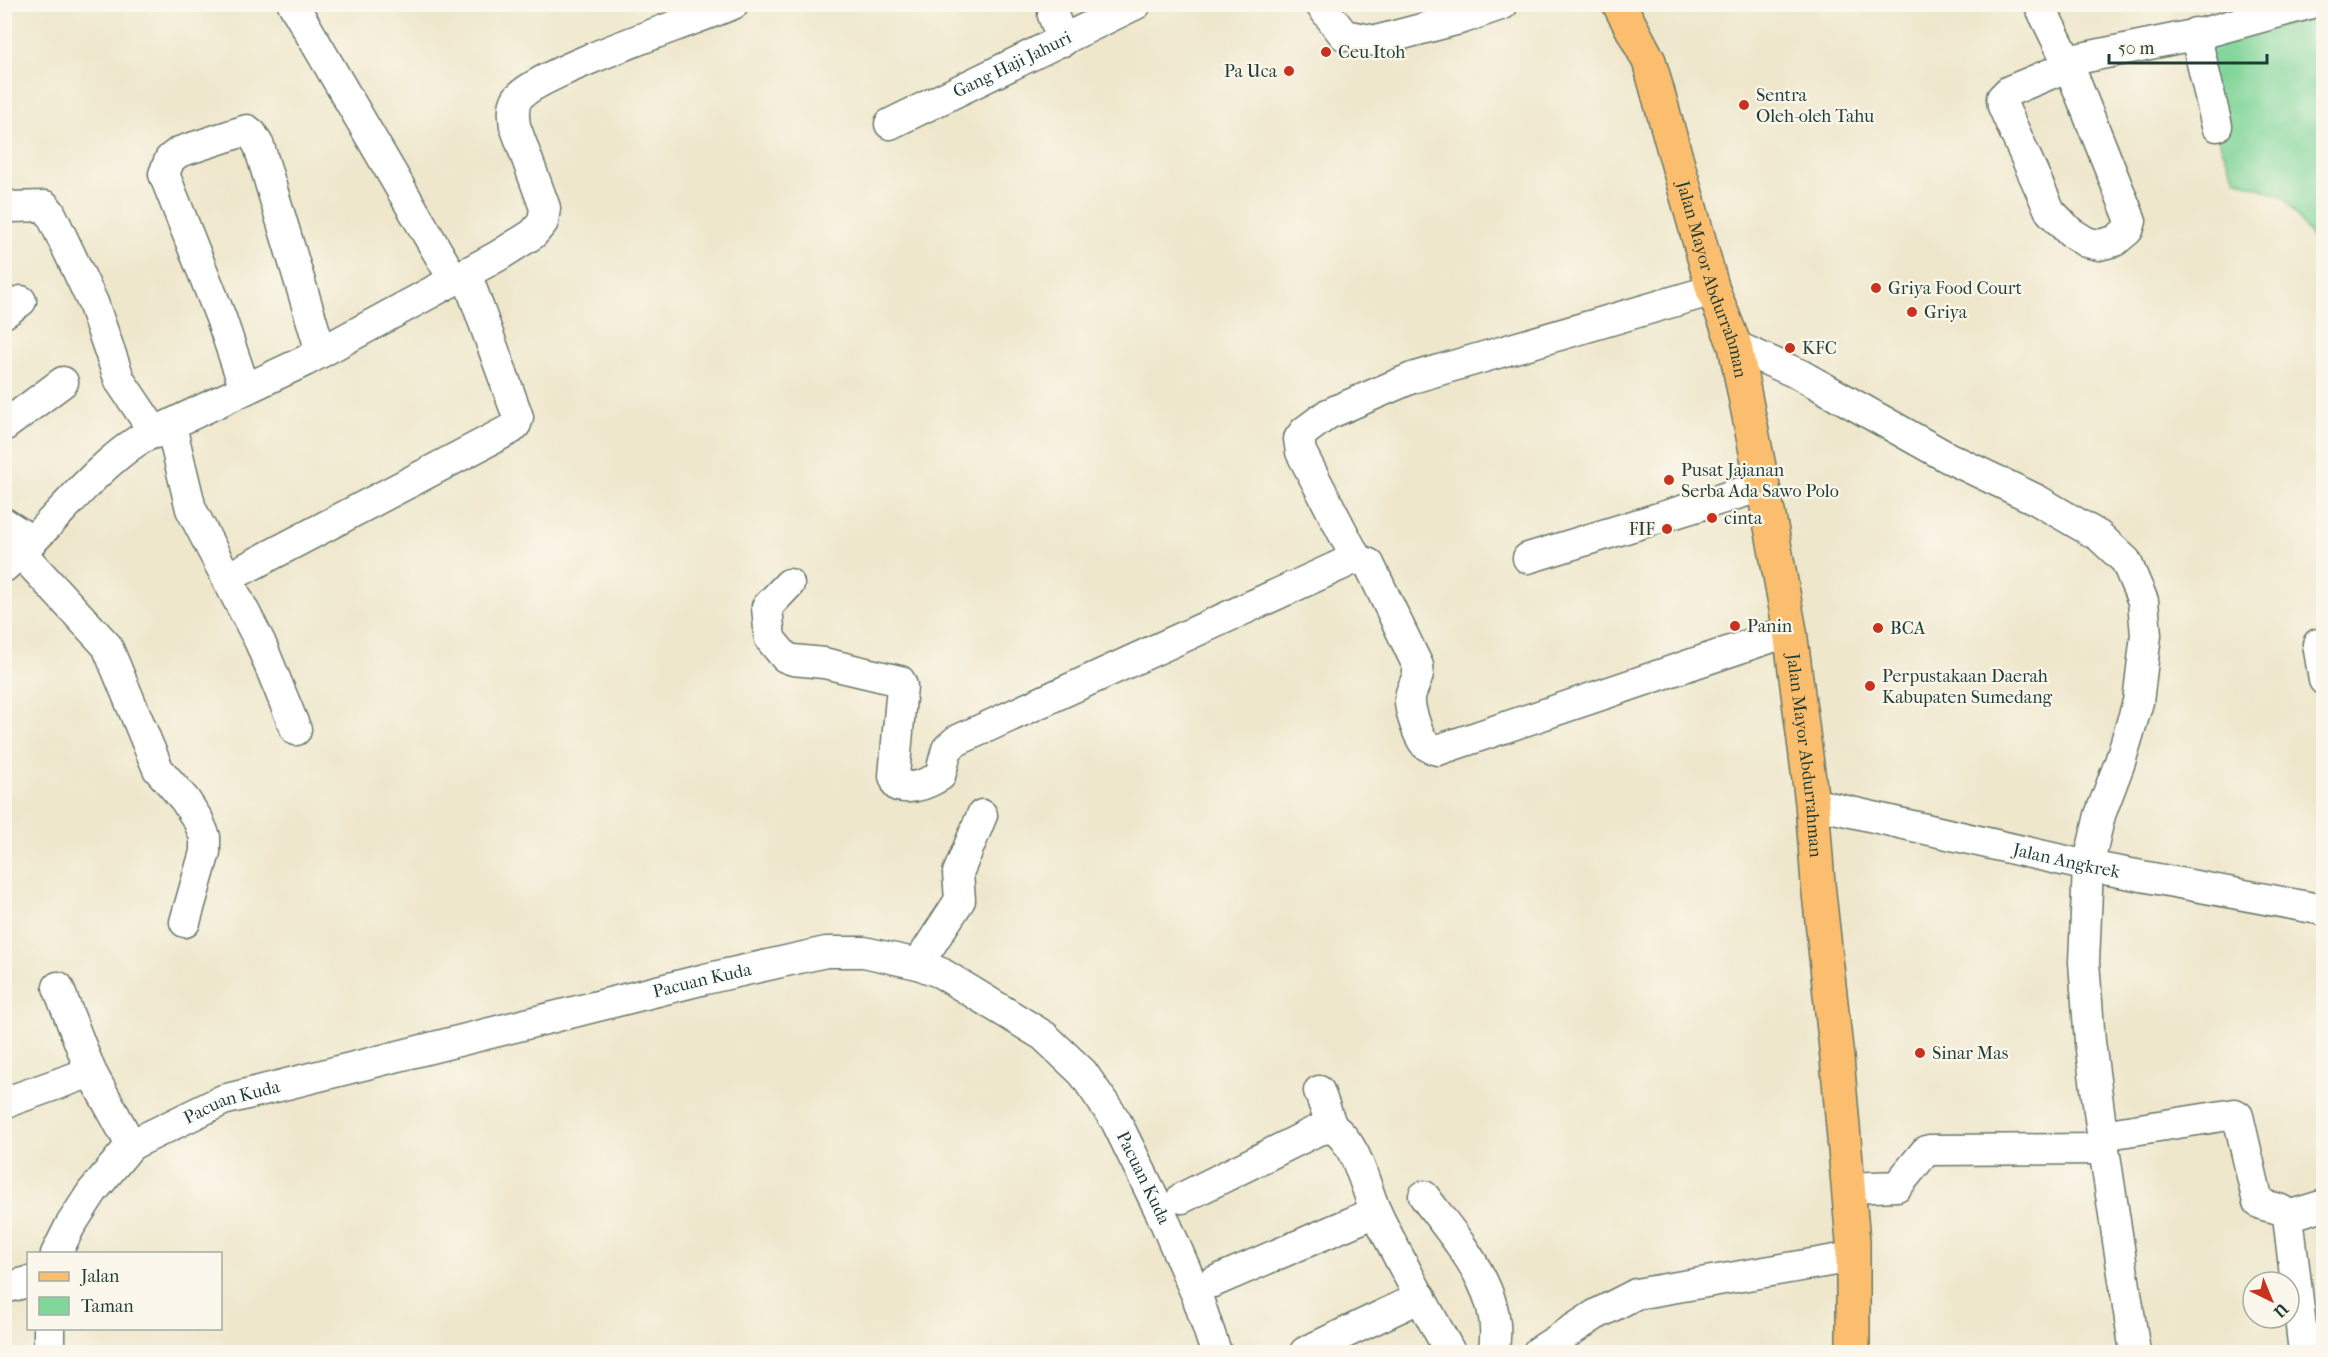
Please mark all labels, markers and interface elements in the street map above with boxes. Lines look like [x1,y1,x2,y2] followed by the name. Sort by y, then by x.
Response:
[950,27,1076,103] street label: Gang Haji Jahuri
[2109,27,2266,65] scale bar
[2118,38,2155,59] text: 50 m
[1338,42,1405,63] place label: Ceu Itoh
[1319,45,1333,59] marker: Ceu Itoh
[1224,61,1278,82] place label: Pa Uca
[1282,64,1296,78] marker: Pa Uca
[1756,85,1874,127] place label: Sentra Oleh-oleh Tahu
[1737,98,1751,112] marker: Sentra Oleh-oleh Tahu
[1672,177,1751,380] street label: Jalan Mayor Abdurrahman
[1888,278,2023,299] place label: Griya Food Court
[1869,281,1883,295] marker: Griya Food Court
[1924,302,1968,323] place label: Griya
[1905,305,1919,319] marker: Griya
[1802,338,1837,359] place label: KFC
[1783,341,1797,355] marker: KFC
[1681,460,1839,502] place label: Pusat Jajanan Serba Ada Sawo Polo
[1662,473,1676,487] marker: Pusat Jajanan Serba Ada Sawo Polo
[1724,508,1763,529] place label: cinta
[1705,511,1719,525] marker: cinta
[1629,519,1655,540] place label: FIF
[1660,522,1674,536] marker: FIF
[1747,616,1793,637] place label: Panin
[1890,618,1926,639] place label: BCA
[1728,619,1742,633] marker: Panin
[1871,621,1885,635] marker: BCA
[1782,650,1826,859] street label: Jalan Mayor Abdurrahman
[1882,666,2053,708] place label: Perpustakaan Daerah Kabupaten Sumedang
[1863,679,1877,693] marker: Perpustakaan Daerah Kabupaten Sumedang
[2009,839,2122,883] street label: Jalan Angkrek
[651,959,754,1003] street label: Pacuan Kuda
[1932,1043,2009,1064] place label: Sinar Mas
[1913,1046,1927,1060] marker: Sinar Mas
[180,1076,283,1129] street label: Pacuan Kuda
[1112,1128,1175,1228] street label: Pacuan Kuda
[27,1252,222,1330] legend
[79,1266,120,1287] text: Jalan
[2241,1270,2301,1330] north arrow
[81,1296,134,1317] text: Taman
[2269,1299,2293,1322] text: U

